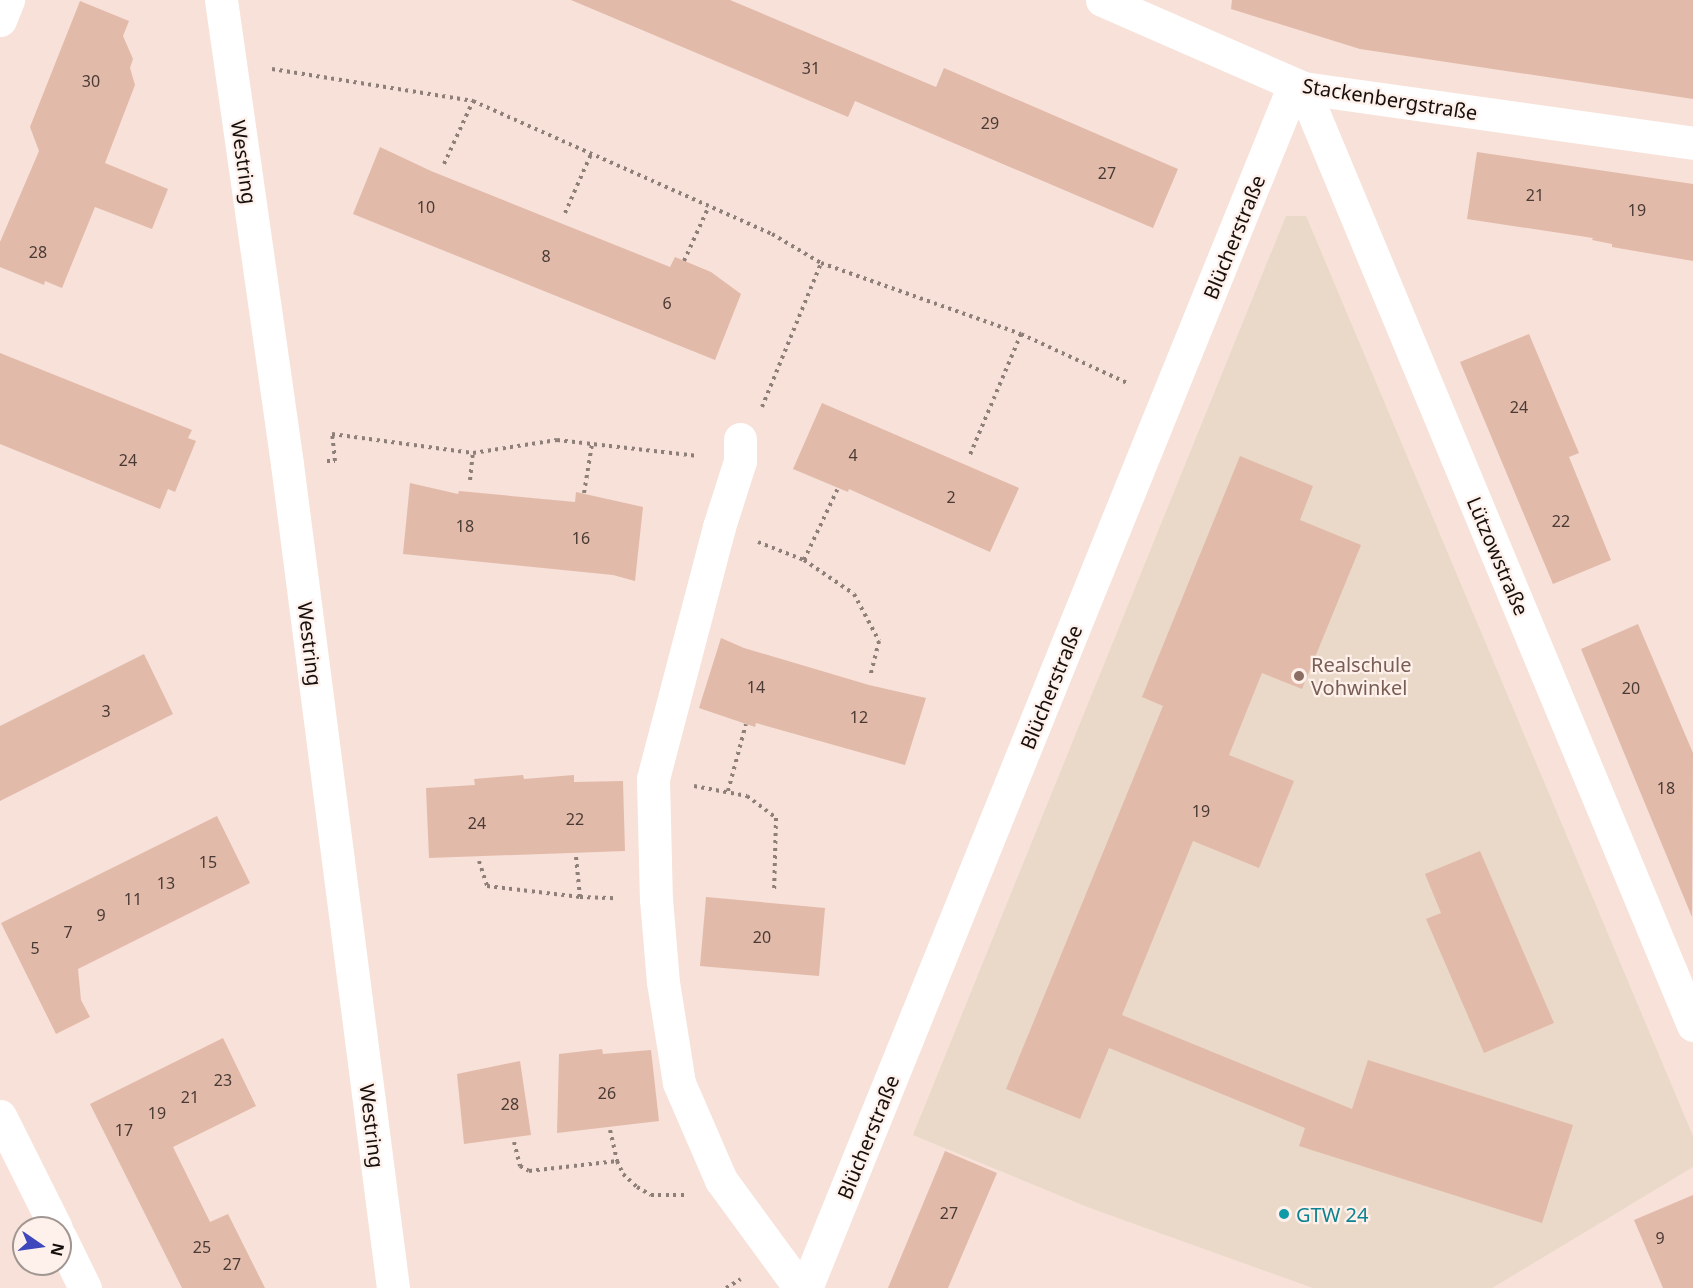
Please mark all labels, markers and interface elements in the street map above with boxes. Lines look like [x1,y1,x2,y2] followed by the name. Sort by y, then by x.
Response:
[802,58,820,78] house number: 31
[82,71,100,91] house number: 30
[1301,73,1479,125] street label: Stackenbergstraße
[981,113,999,133] house number: 29
[226,119,262,205] street label: Westring
[1098,163,1116,183] house number: 27
[1198,171,1270,303] street label: Blücherstraße
[1526,185,1544,205] house number: 21
[417,197,435,217] house number: 10
[1628,200,1646,220] house number: 19
[29,242,47,262] house number: 28
[541,246,551,266] house number: 8
[662,293,672,313] house number: 6
[1510,397,1528,417] house number: 24
[848,445,858,465] house number: 4
[119,450,137,470] house number: 24
[946,487,956,507] house number: 2
[1462,493,1534,619] street label: Lützowstraße
[1552,511,1570,531] house number: 22
[456,516,474,536] house number: 18
[572,528,590,548] house number: 16
[293,601,327,687] street label: Westring
[1015,621,1087,753] street label: Blücherstraße
[1311,652,1411,699] place label: Realschule Vohwinkel
[1292,669,1306,683] marker: Realschule Vohwinkel
[747,677,765,697] house number: 14
[1622,678,1640,698] house number: 20
[101,701,111,721] house number: 3
[850,707,868,727] house number: 12
[1657,778,1675,798] house number: 18
[1192,801,1210,821] house number: 19
[566,809,584,829] house number: 22
[468,813,486,833] house number: 24
[199,852,217,872] house number: 15
[157,873,175,893] house number: 13
[124,889,142,909] house number: 11
[96,905,106,925] house number: 9
[63,922,73,942] house number: 7
[753,927,771,947] house number: 20
[30,938,40,958] house number: 5
[214,1070,232,1090] house number: 23
[832,1071,904,1203] street label: Blücherstraße
[355,1083,389,1169] street label: Westring
[598,1083,616,1103] house number: 26
[181,1087,199,1107] house number: 21
[501,1094,519,1114] house number: 28
[148,1103,166,1123] house number: 19
[115,1120,133,1140] house number: 17
[1296,1202,1368,1226] place label: GTW 24
[940,1203,958,1223] house number: 27
[1277,1207,1291,1221] marker: GTW 24
[12,1216,72,1276] north arrow
[1655,1228,1665,1248] house number: 9
[193,1237,211,1257] house number: 25
[45,1241,70,1258] text: N
[223,1254,241,1274] house number: 27

